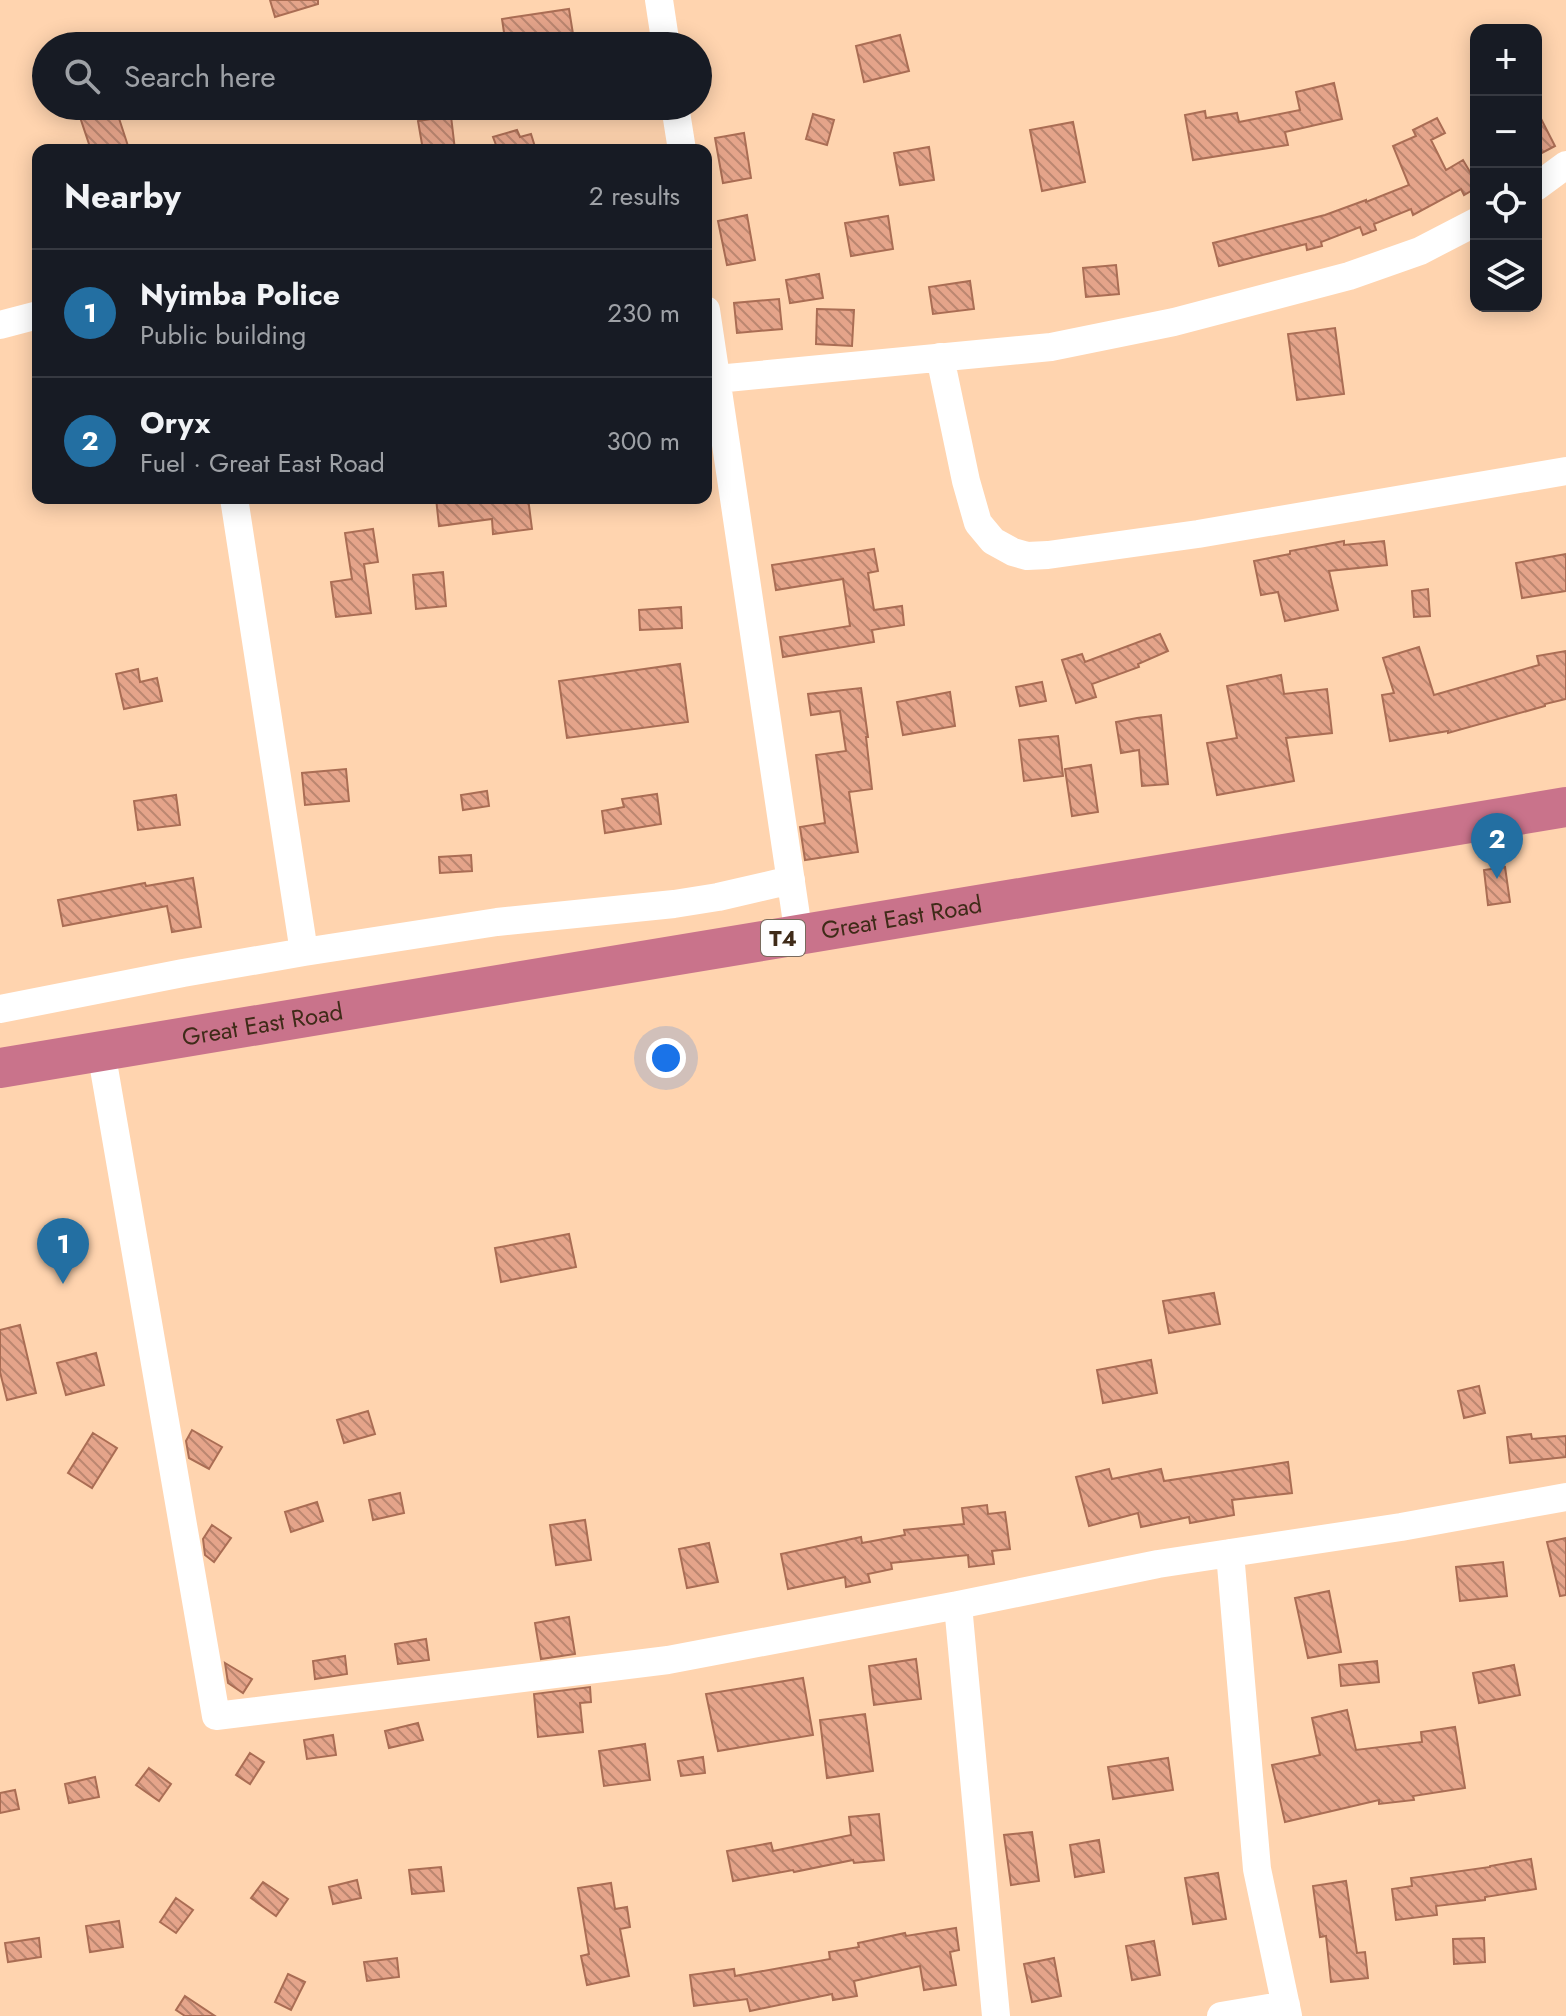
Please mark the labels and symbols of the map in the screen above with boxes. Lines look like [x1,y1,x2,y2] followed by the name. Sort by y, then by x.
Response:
[1471,813,1523,879] pin: 2
[818,886,985,948] street label: Great East Road
[761,920,805,956] road number: T4
[179,993,345,1055] street label: Great East Road
[646,1038,686,1078] your location
[37,1218,89,1284] pin: 1

